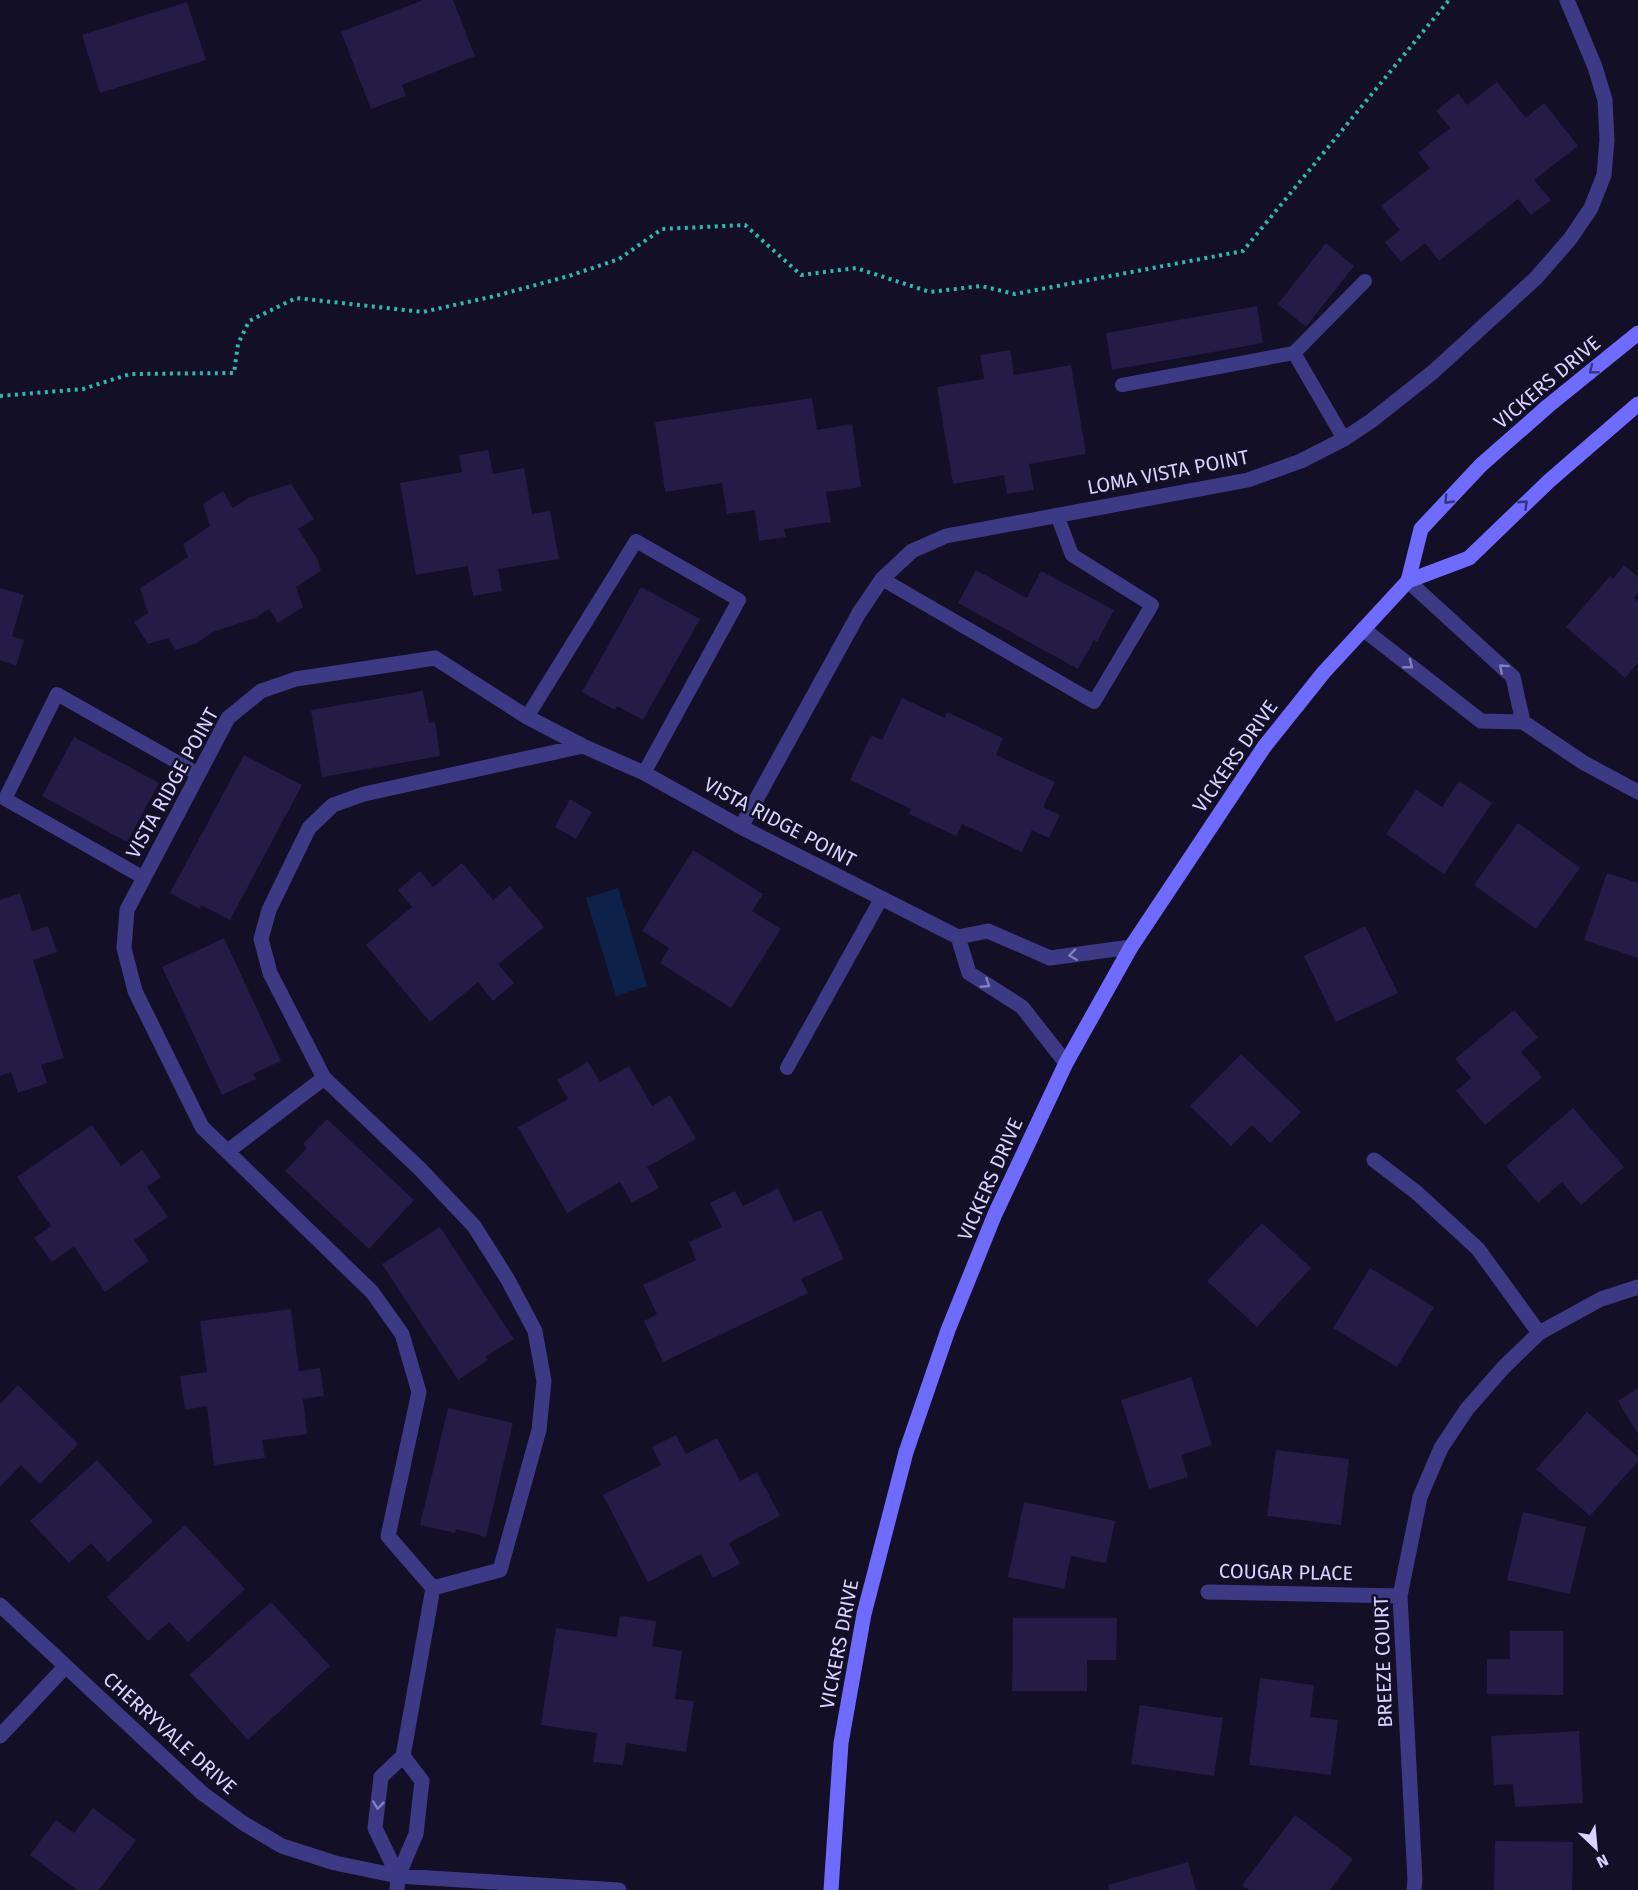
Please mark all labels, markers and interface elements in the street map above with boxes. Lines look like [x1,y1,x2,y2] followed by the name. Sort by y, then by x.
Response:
[1489,331,1605,433] street label: VICKERS DRIVE
[1588,363,1599,374] one-way arrow
[1085,444,1251,499] street label: LOMA VISTA POINT
[1444,494,1455,504] one-way arrow
[1517,501,1528,512] one-way arrow
[1403,658,1414,669] one-way arrow
[1500,664,1510,675] one-way arrow
[1187,695,1283,817] street label: VICKERS DRIVE
[121,703,224,862] street label: VISTA RIDGE POINT
[700,772,861,872] street label: VISTA RIDGE POINT
[1068,949,1077,961] one-way arrow
[980,977,991,988] one-way arrow
[952,1114,1028,1244] street label: VICKERS DRIVE
[1219,1559,1353,1585] street label: COUGAR PLACE
[815,1577,863,1711] street label: VICKERS DRIVE
[1369,1595,1397,1728] street label: BREEZE COURT
[98,1667,242,1799] street label: CHERRYVALE DRIVE
[372,1800,385,1810] one-way arrow
[1566,1818,1626,1878] north arrow
[1593,1850,1611,1872] text: N

